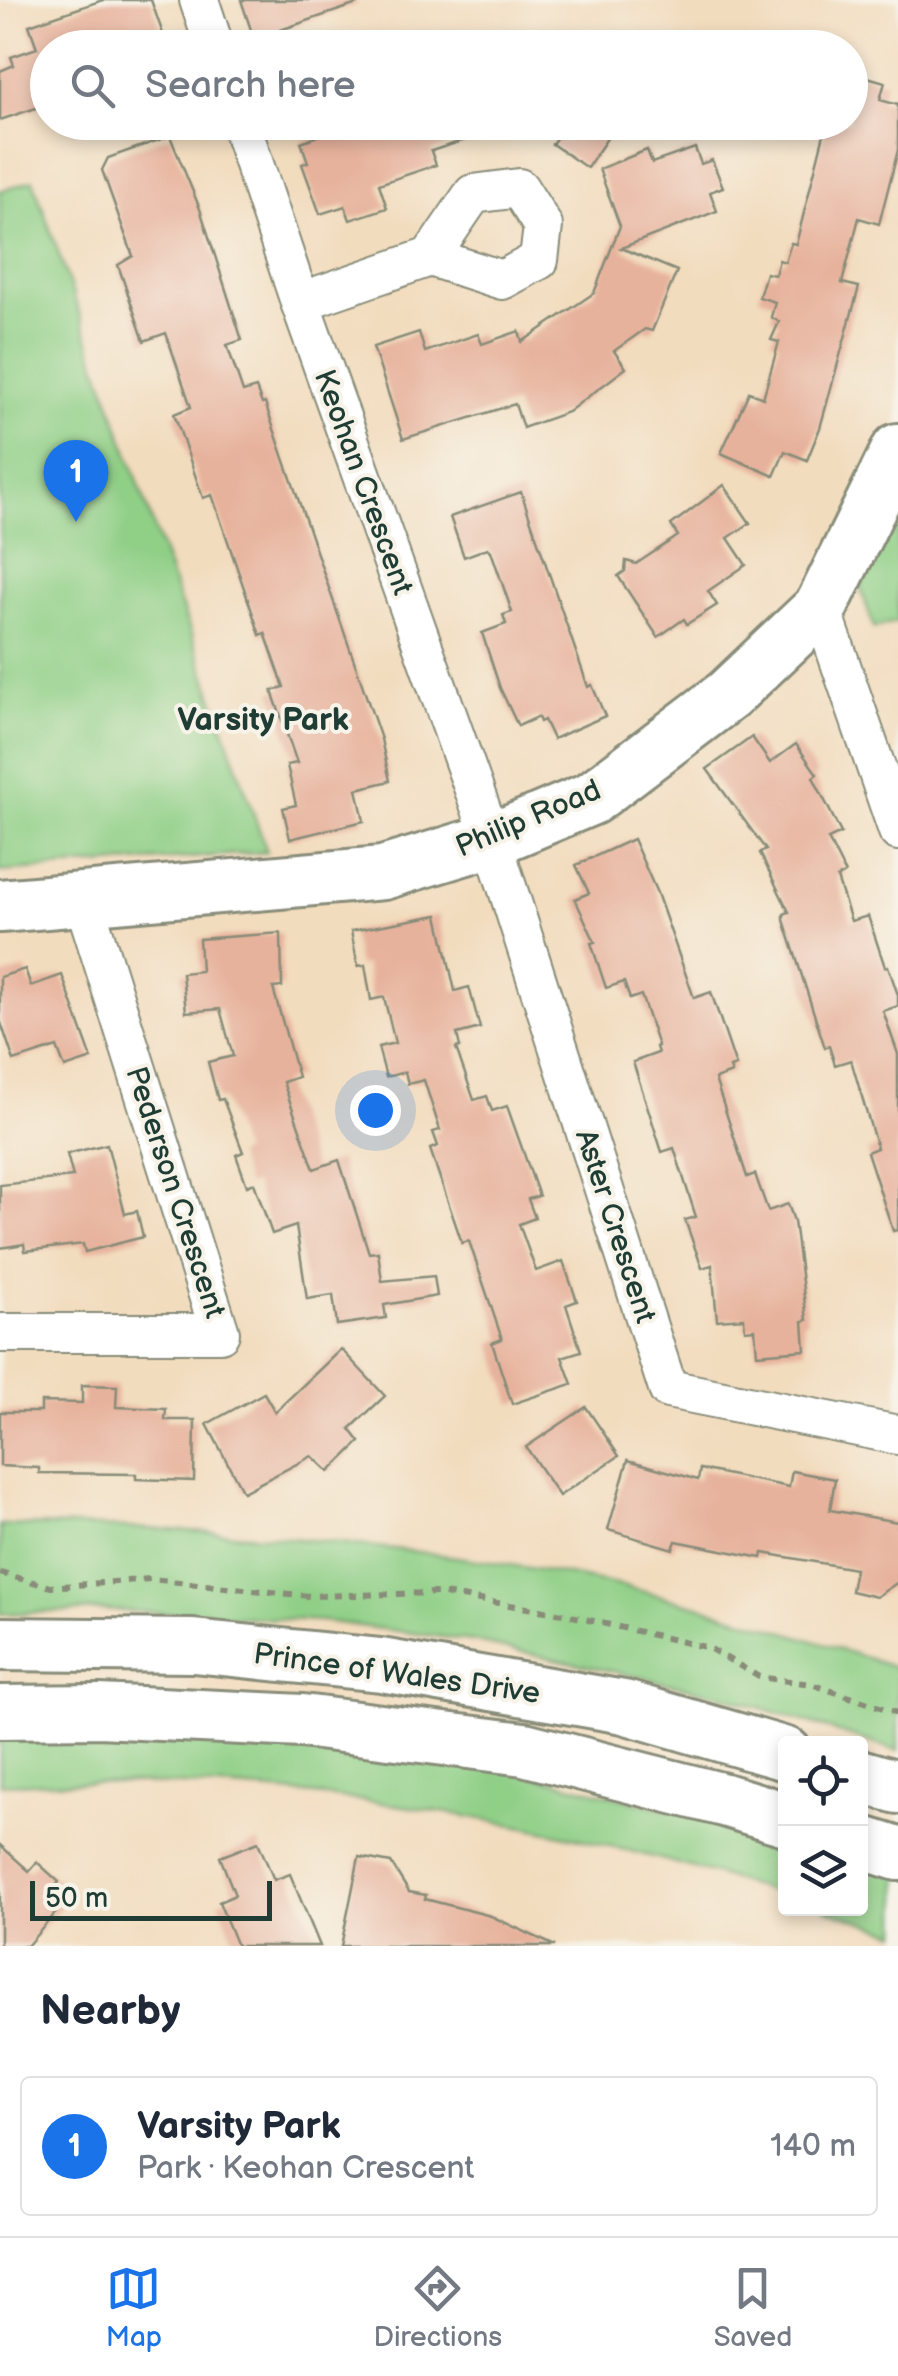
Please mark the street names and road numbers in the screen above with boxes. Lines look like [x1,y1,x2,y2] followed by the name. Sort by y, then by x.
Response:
[306,365,420,600] street label: Keohan Crescent
[450,772,606,866] street label: Philip Road
[117,1062,233,1323] street label: Pederson Crescent
[567,1125,663,1328] street label: Aster Crescent
[251,1636,542,1712] street label: Prince of Wales Drive

